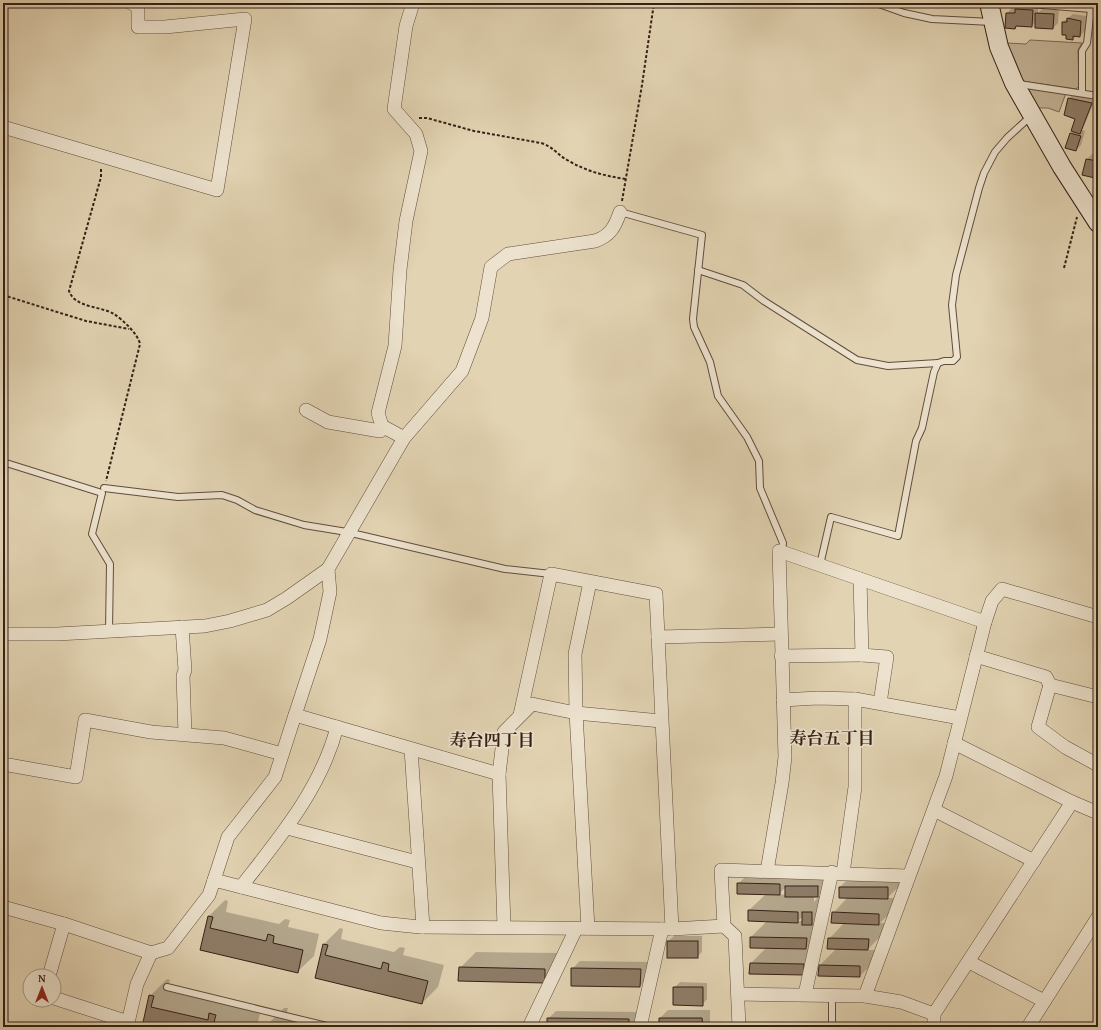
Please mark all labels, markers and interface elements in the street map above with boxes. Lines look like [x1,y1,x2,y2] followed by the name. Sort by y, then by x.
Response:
[790,725,875,750] district label: 寿台五丁目
[450,727,535,752] district label: 寿台四丁目
[22,968,62,1008] north arrow
[38,970,46,986] text: N

